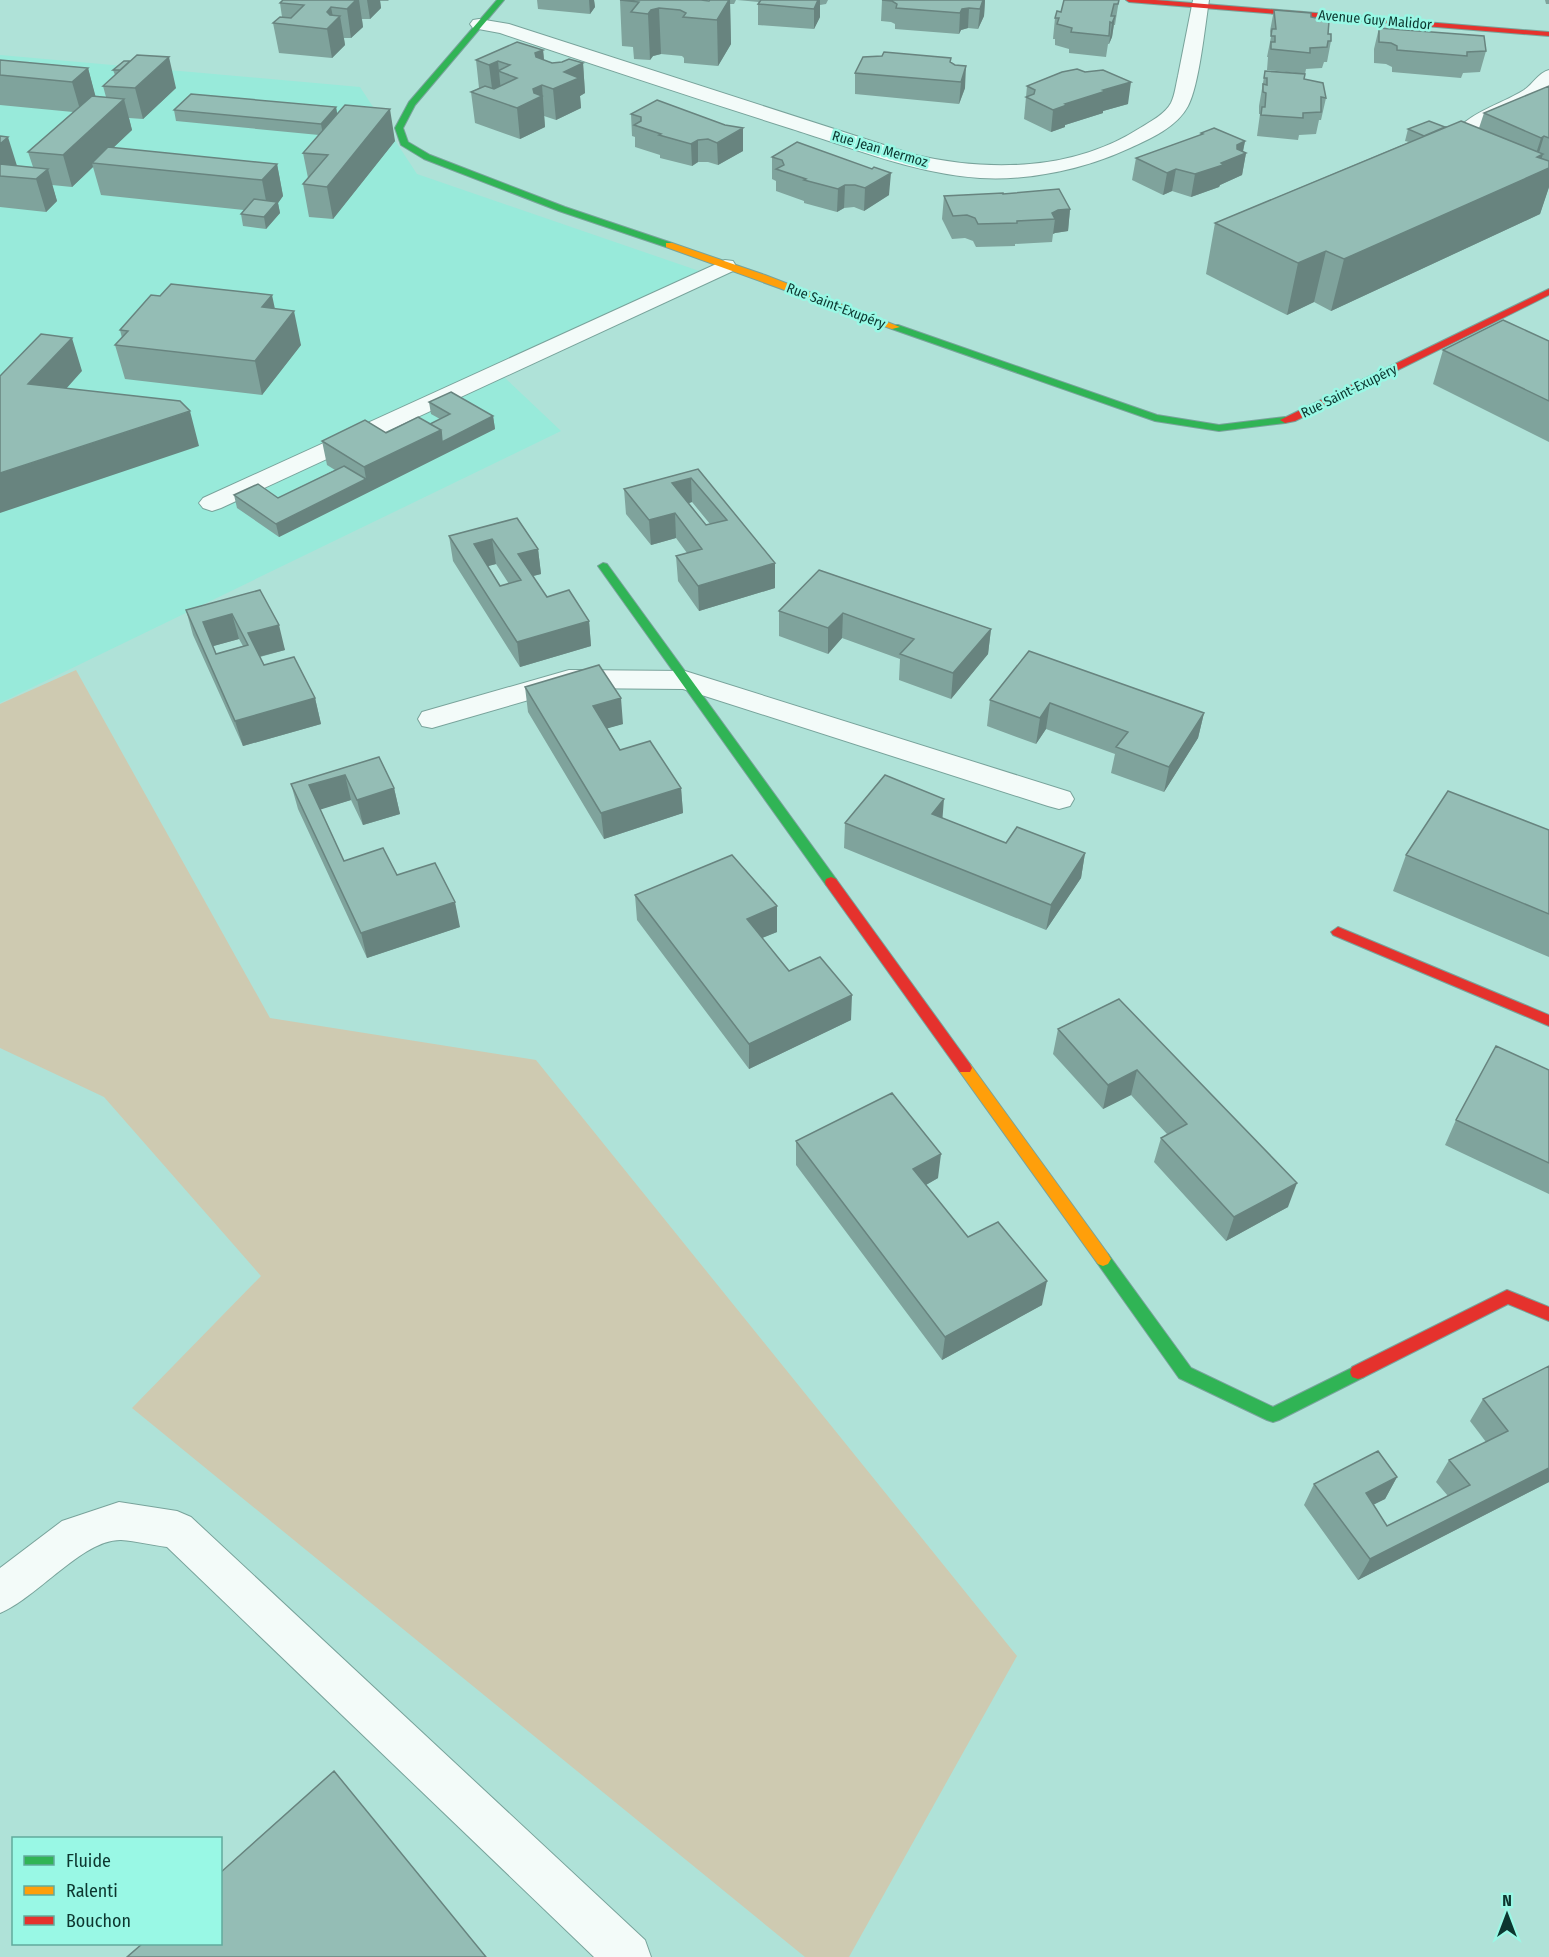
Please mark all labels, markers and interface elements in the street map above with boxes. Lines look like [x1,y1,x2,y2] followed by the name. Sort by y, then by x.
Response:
[1318,7,1433,33] street label: Avenue Guy Malidor
[830,127,930,171] street label: Rue Jean Mermoz
[784,279,889,333] street label: Rue Saint-Exupéry
[1298,360,1400,422] street label: Rue Saint-Exupéry
[12,1837,222,1945] legend
[66,1850,111,1872] text: Fluide
[66,1880,118,1902] text: Ralenti
[1477,1885,1537,1945] north arrow
[1502,1891,1512,1910] text: N
[66,1910,131,1932] text: Bouchon

